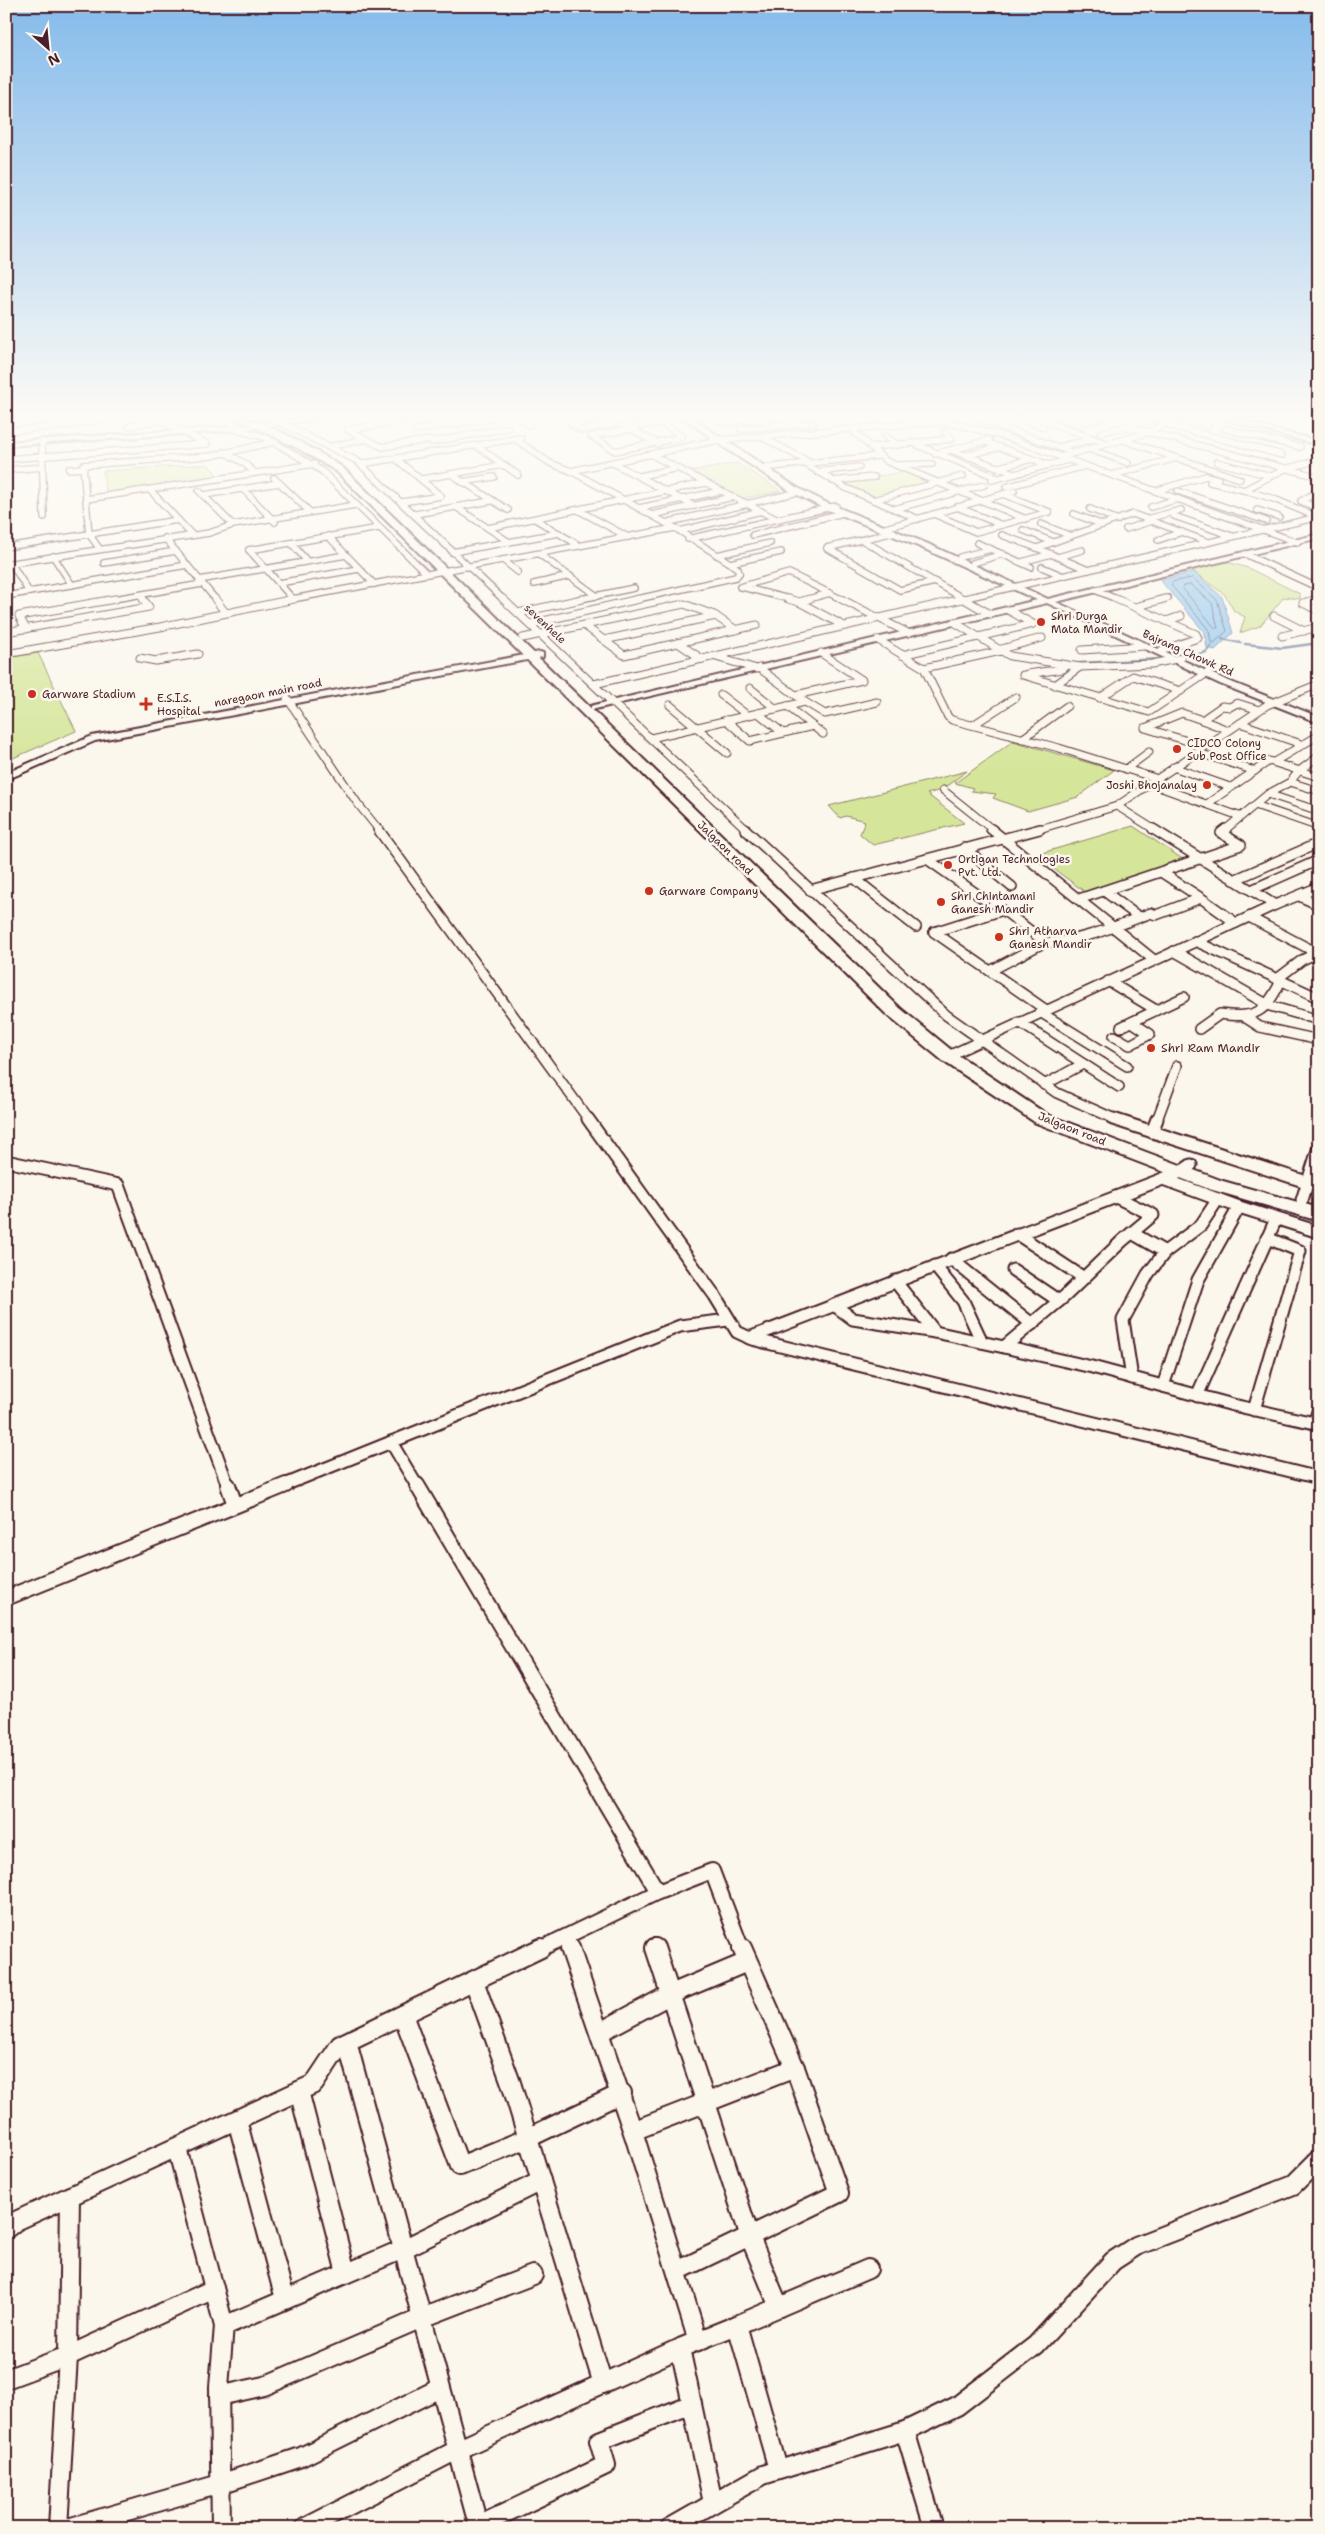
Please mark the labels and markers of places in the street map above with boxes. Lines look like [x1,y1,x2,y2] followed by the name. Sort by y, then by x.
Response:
[1051,609,1123,637] place label: Shri Durga Mata Mandir
[1035,616,1047,628] marker: Shri Durga Mata Mandir
[42,687,136,702] place label: Garware Stadium
[26,688,38,700] marker: Garware Stadium
[157,691,201,719] place label: E.S.I.S. Hospital
[139,697,153,711] marker: E.S.I.S. Hospital
[1187,736,1267,764] place label: CIDCO Colony Sub Post Office
[1171,743,1183,755] marker: CIDCO Colony Sub Post Office
[1106,778,1197,793] place label: Joshi Bhojanalay
[1201,779,1213,791] marker: Joshi Bhojanalay
[958,852,1070,880] place label: Ortigan Technologies Pvt. Ltd.
[942,859,954,871] marker: Ortigan Technologies Pvt. Ltd.
[659,884,758,899] place label: Garware Company
[643,885,655,897] marker: Garware Company
[951,889,1036,917] place label: Shri Chintamani Ganesh Mandir
[935,896,947,908] marker: Shri Chintamani Ganesh Mandir
[1009,924,1092,952] place label: Shri Atharva Ganesh Mandir
[993,931,1005,943] marker: Shri Atharva Ganesh Mandir
[1161,1040,1261,1056] place label: Shri Ram Mandir
[1145,1042,1157,1054] marker: Shri Ram Mandir

